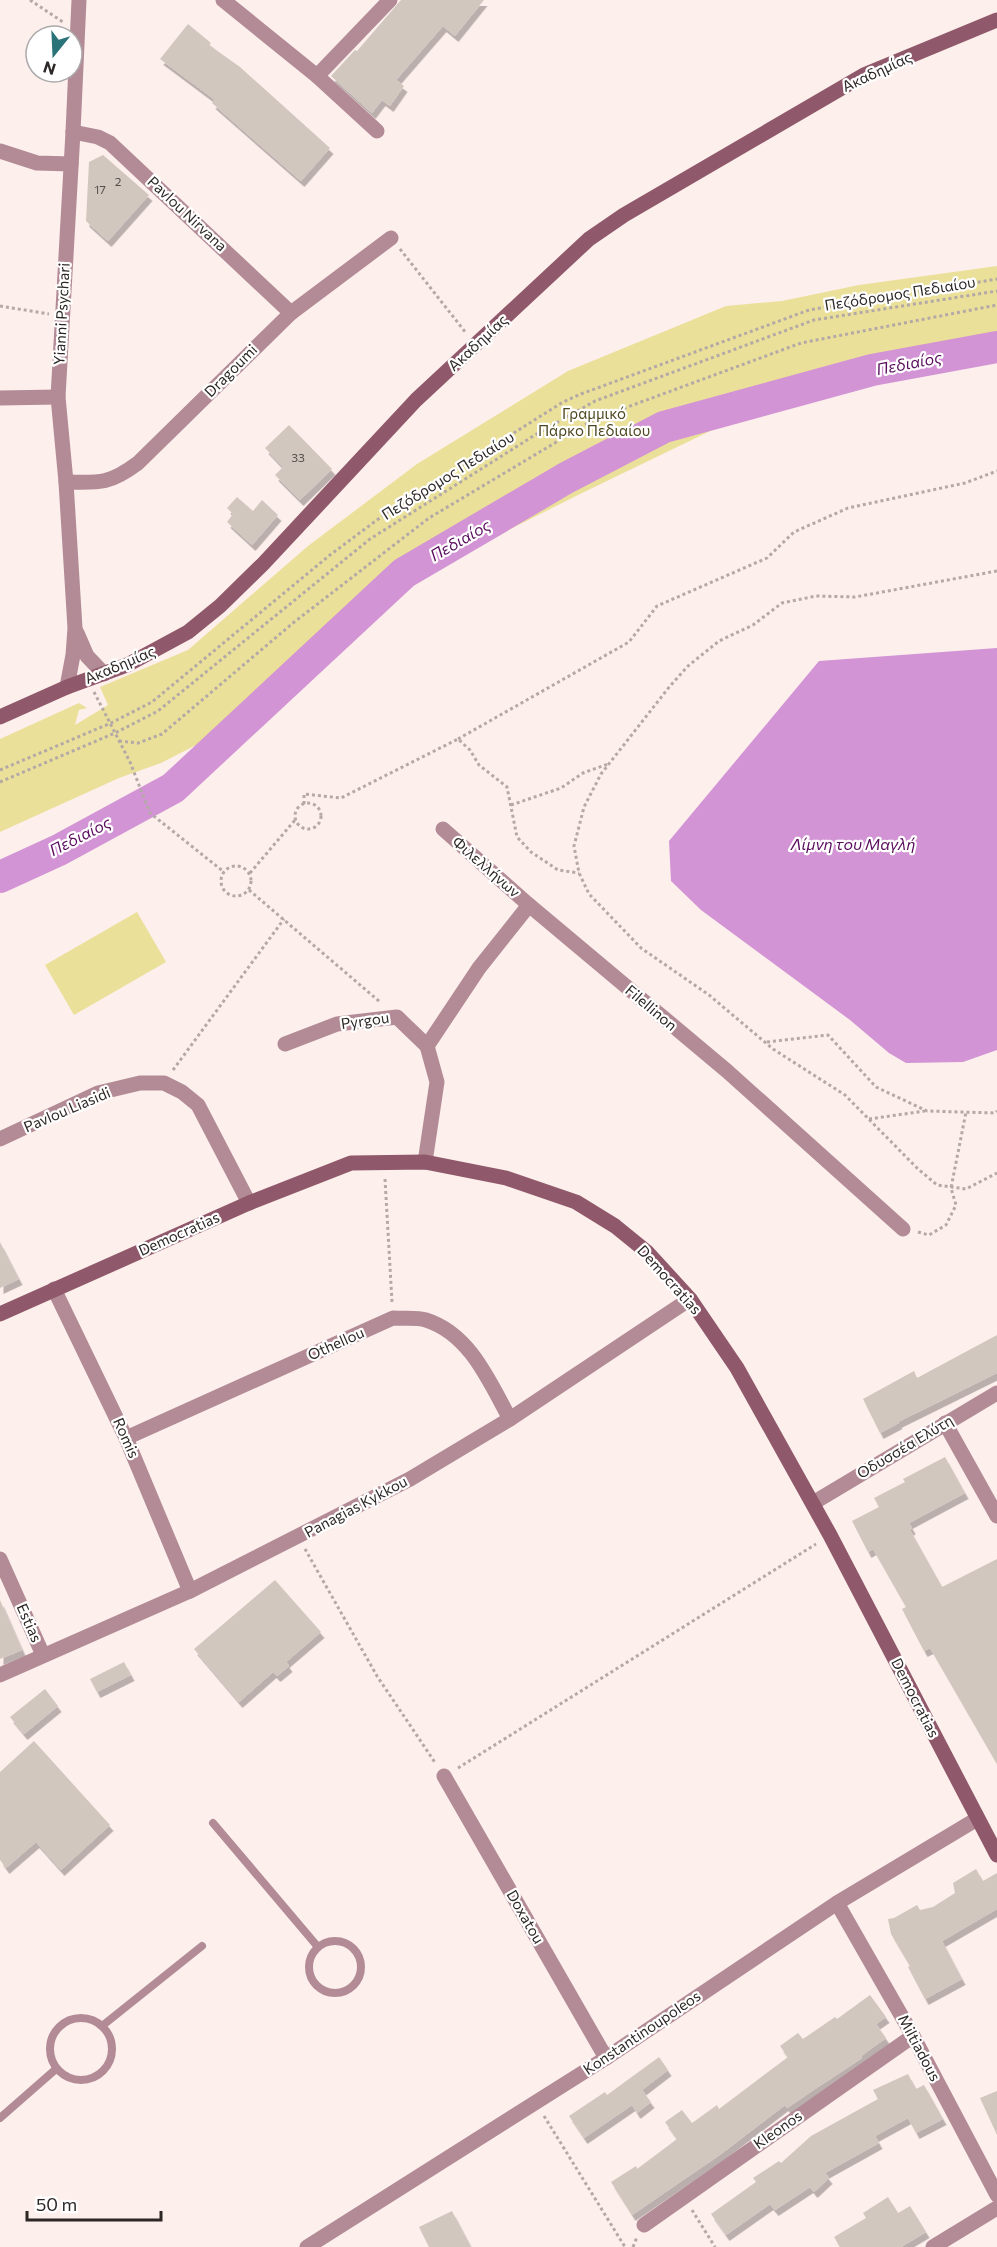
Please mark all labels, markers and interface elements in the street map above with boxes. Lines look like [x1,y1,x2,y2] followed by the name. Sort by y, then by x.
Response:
[24,24,84,84] north arrow
[839,47,914,95] street label: Ακαδημίας
[41,58,58,80] text: N
[144,172,231,255] street label: Pavlou Nirvana
[115,174,122,188] house number: 2
[94,182,106,196] house number: 17
[49,262,73,366] street label: Yianni Psychari
[823,272,977,314] street label: Πεζόδρομος Πεδιαίου
[444,310,511,374] street label: Ακαδημίας
[200,340,260,400] street label: Dragoumi
[874,347,943,378] water label: Πεδιαίος
[538,404,650,439] park label: Γραμμικό Πάρκο Πεδιαίου
[378,427,517,523] street label: Πεζόδρομος Πεδιαίου
[291,450,305,464] house number: 33
[426,515,493,564] water label: Πεδιαίος
[82,641,157,687] street label: Ακαδημίας
[46,812,114,859] water label: Πεδιαίος
[449,832,524,901] street label: Φιλελλήνων
[790,834,915,853] water label: Λίμνη του Μαγλή
[622,980,681,1034] street label: Filellinon
[340,1008,390,1032] street label: Pyrgou
[21,1083,113,1135] street label: Pavlou Liasidi
[135,1207,222,1259] street label: Democratias
[634,1241,706,1318] street label: Democratias
[305,1323,367,1363] street label: Othellou
[853,1410,956,1482] street label: Οδυσσέα Ελύτη
[110,1415,144,1461] street label: Romis
[301,1471,410,1541] street label: Panagias Kykkou
[13,1601,46,1645] street label: Estias
[888,1655,944,1740] street label: Democratias
[503,1887,548,1946] street label: Doxatou
[579,1986,704,2078] street label: Konstantinoupoleos
[895,2011,945,2084] street label: Miltiadous
[750,2106,805,2152] street label: Kleonos
[27,2184,160,2222] scale bar
[36,2193,77,2215] text: 50 m

